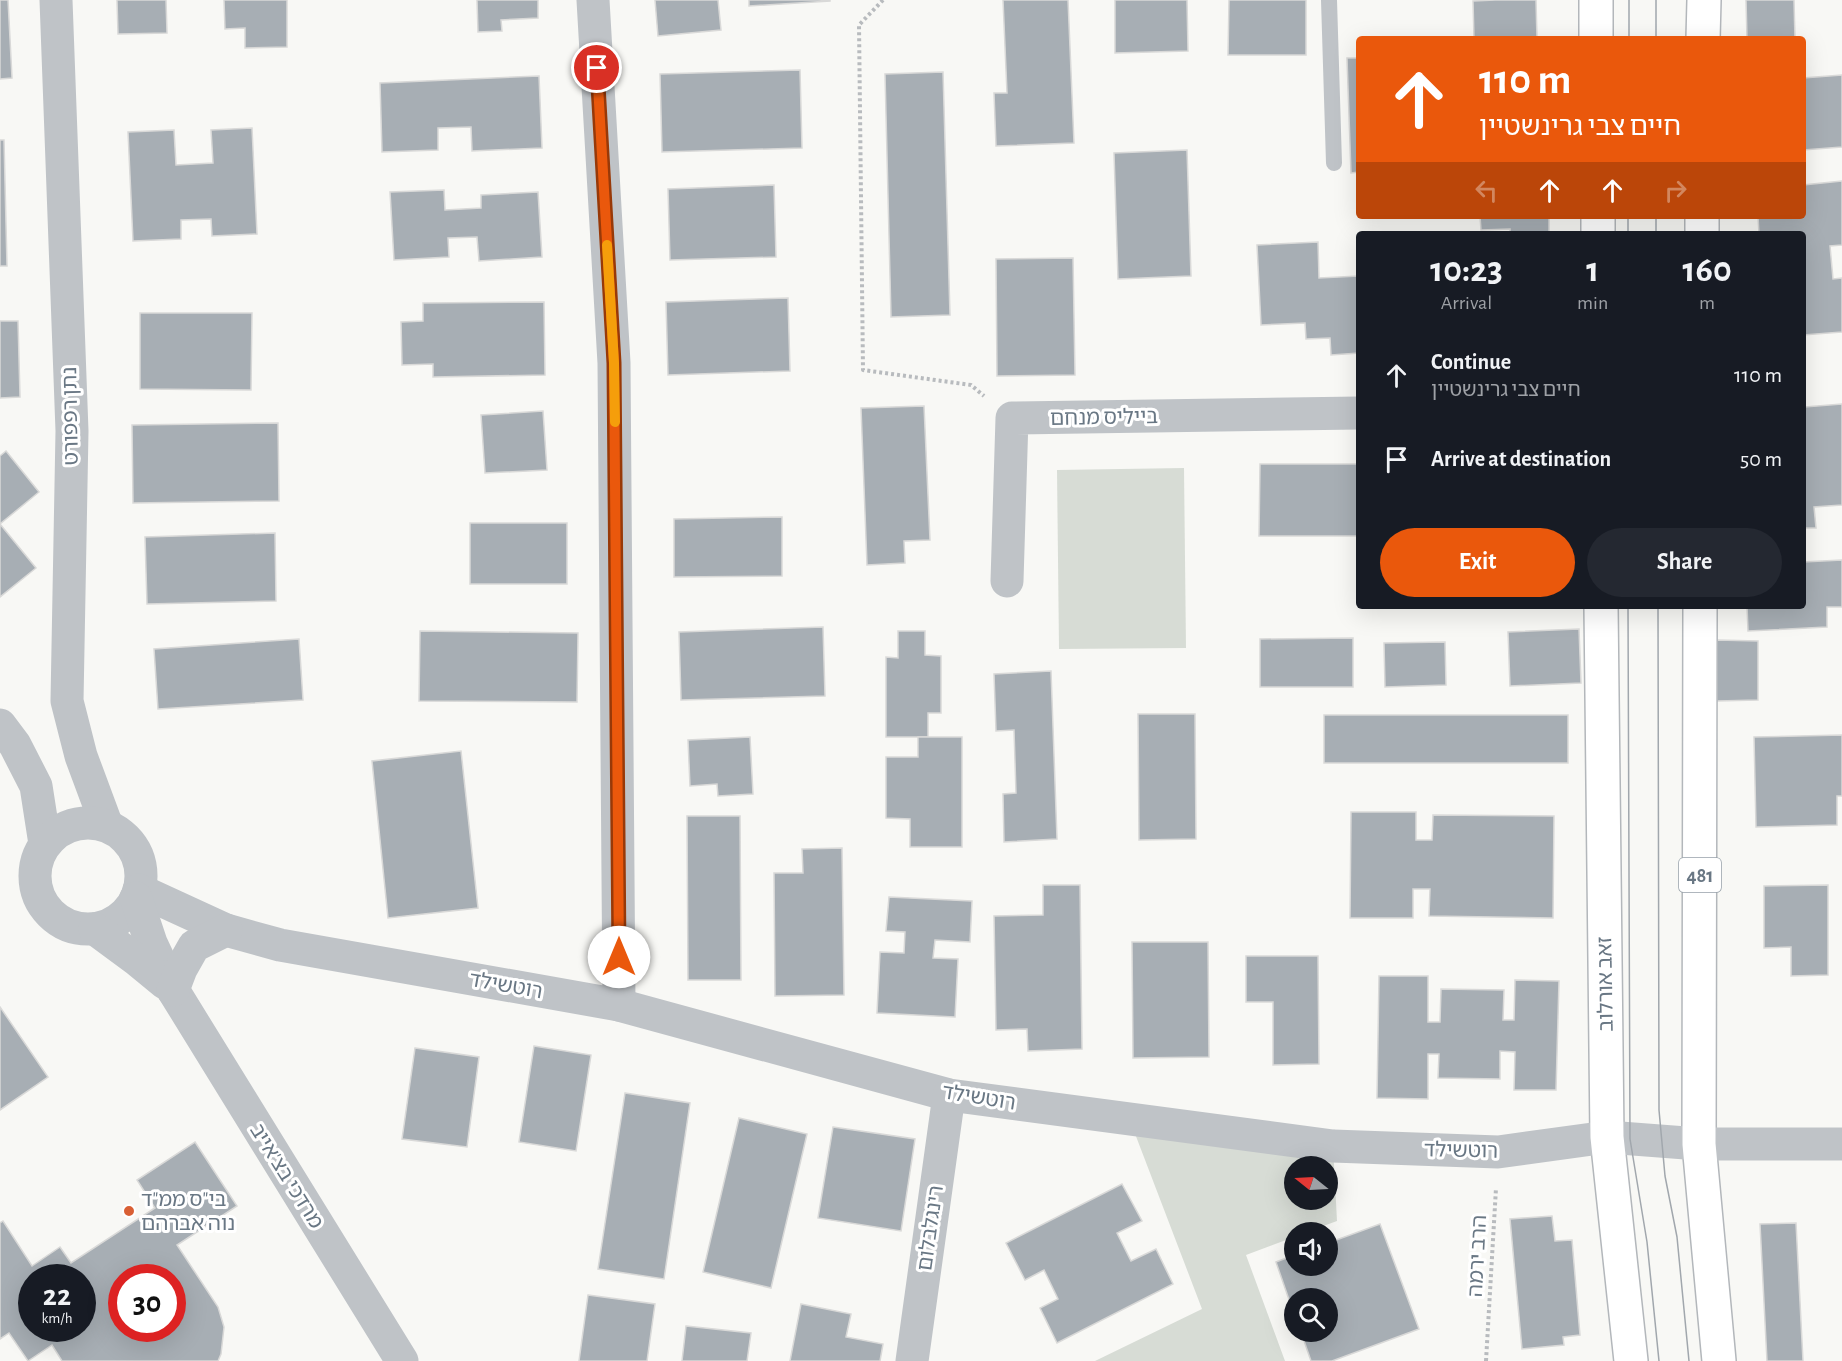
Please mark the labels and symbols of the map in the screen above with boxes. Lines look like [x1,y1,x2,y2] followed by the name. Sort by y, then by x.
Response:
[571,42,622,93] pin
[59,367,82,465] street label: נתן רפפורט
[1050,406,1158,429] street label: בייליס מנחם
[1679,858,1721,892] road number: 481
[587,925,651,989] position arrow
[1594,936,1617,1032] street label: זאב אורלוב
[468,969,544,1002] street label: רוטשילד
[941,1081,1017,1114] street label: רוטשילד
[246,1120,327,1232] street label: מרדכי בצ'אייב
[1424,1139,1498,1162] street label: רוטשילד
[1284,1156,1338,1210] north arrow
[914,1184,947,1272] street label: רינגלבלום
[141,1189,235,1234] place label: בי"ס ממ"ד נוה אברהם
[122,1204,136,1218] marker: בי"ס ממ"ד נוה אברהם
[1465,1214,1490,1298] street label: הרב ירמה
[108,1264,186,1342] speed limit sign: 30

